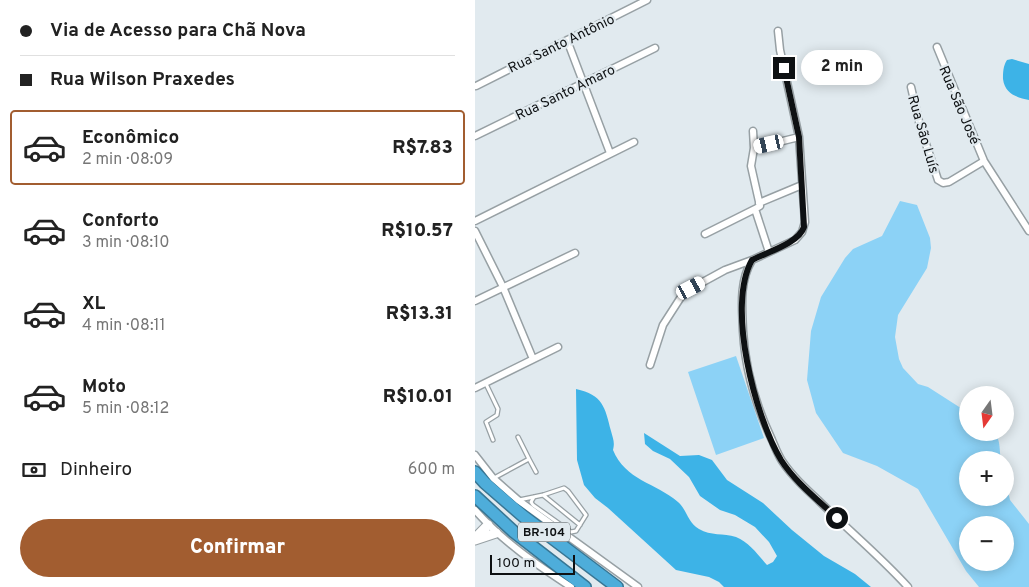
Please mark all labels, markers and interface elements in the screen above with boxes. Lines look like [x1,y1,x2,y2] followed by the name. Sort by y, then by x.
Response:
[506,11,618,78] street label: Rua Santo Antônio
[50,19,306,43] text: Via de Acesso para Chã Nova
[801,50,884,86] callout: 2 min
[773,57,795,79] route end
[821,57,863,77] text: 2 min
[513,62,618,125] street label: Rua Santo Amaro
[934,64,983,148] street label: Rua São José
[50,68,235,92] text: Rua Wilson Praxedes
[903,93,942,175] street label: Rua São Luís
[22,125,67,170] icon: car
[82,126,179,150] text: Econômico
[752,133,785,155] car
[392,136,453,160] text: R$7.83
[82,150,173,170] text: 2 min · 08:09
[22,208,67,253] icon: car
[82,209,159,233] text: Conforto
[381,219,453,243] text: R$10.57
[82,233,169,253] text: 3 min · 08:10
[674,274,707,302] car
[22,291,67,336] icon: car
[82,292,105,316] text: XL
[386,302,453,326] text: R$13.31
[82,316,165,336] text: 4 min · 08:11
[22,374,67,419] icon: car
[82,375,126,399] text: Moto
[383,385,453,409] text: R$10.01
[959,386,1014,441] north arrow
[959,386,1014,571] map controls
[82,399,169,419] text: 5 min · 08:12
[959,451,1014,506] button: +
[20,456,48,484] icon: cash
[60,458,132,482] text: Dinheiro
[408,460,455,480] text: 600 m
[826,507,848,529] route start
[959,516,1014,571] button: −
[20,519,455,577] button: Confirmar
[518,522,570,542] road number: BR-104
[490,552,575,575] scale bar
[497,555,535,572] text: 100 m

